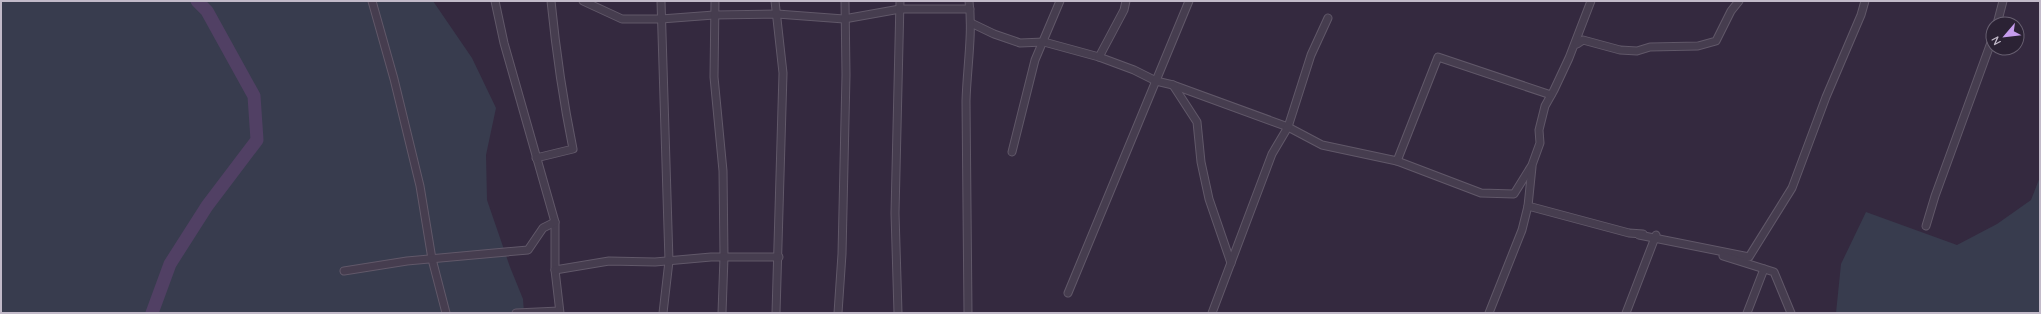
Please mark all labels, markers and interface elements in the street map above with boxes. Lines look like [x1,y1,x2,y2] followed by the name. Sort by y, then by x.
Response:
[1985,16,2025,56] north arrow
[1988,34,2004,48] text: N

